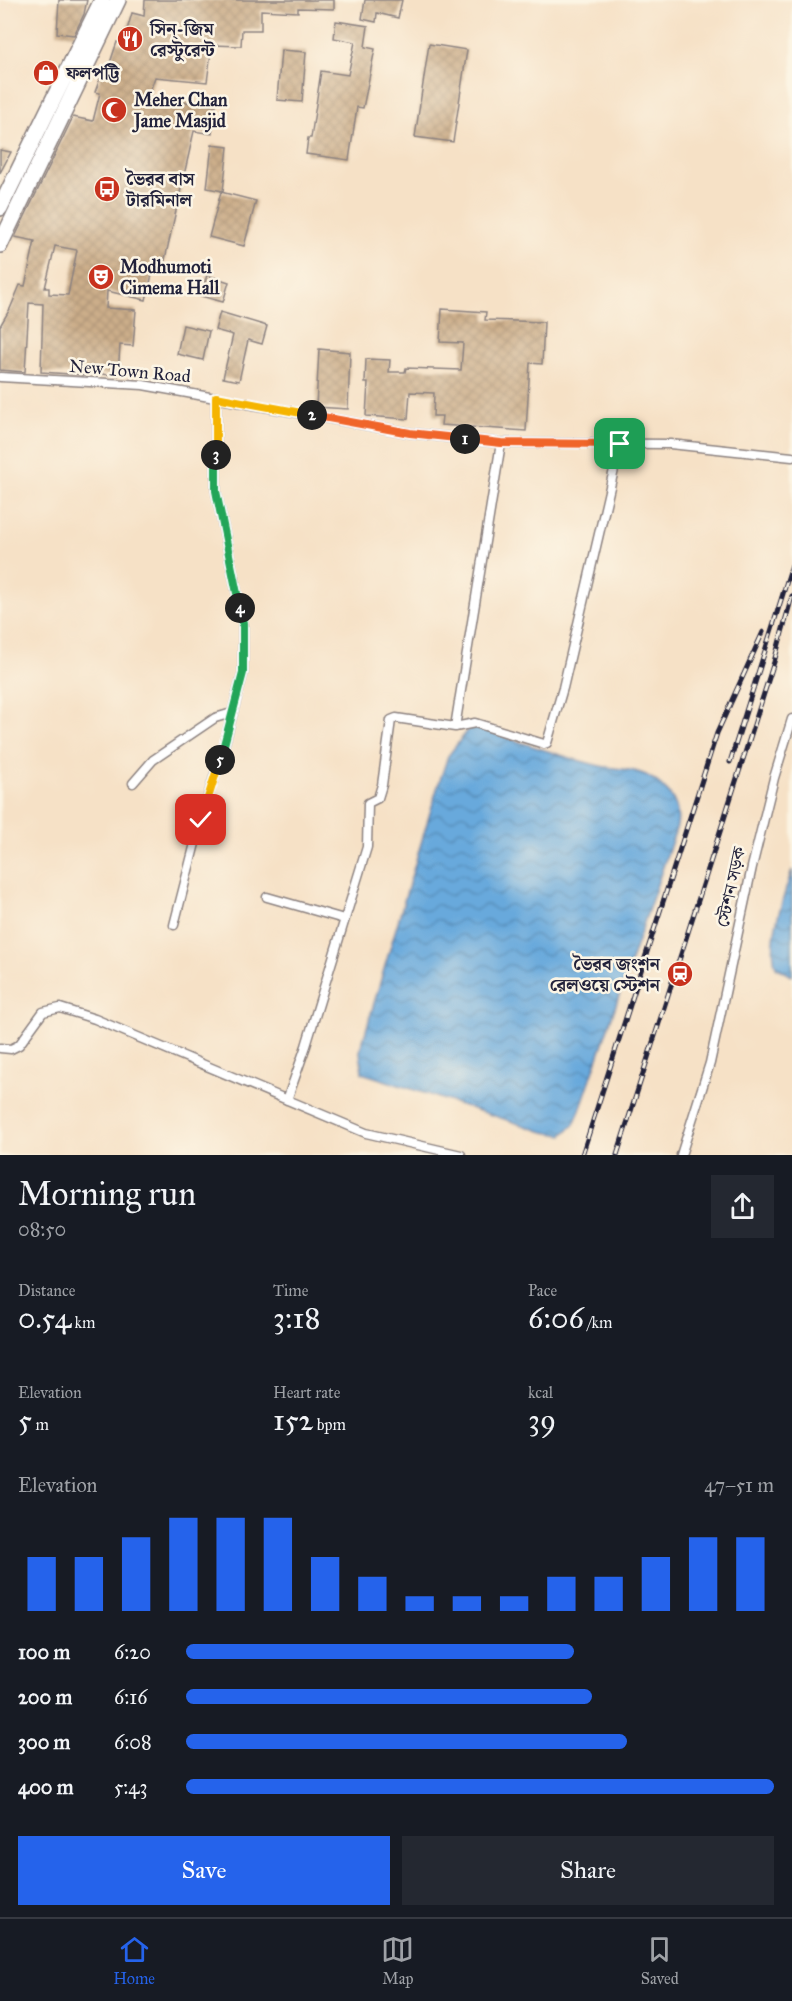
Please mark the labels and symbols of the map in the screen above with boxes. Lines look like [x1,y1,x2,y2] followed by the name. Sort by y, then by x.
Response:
[149,18,216,62] place label: সিন্-জিম রেস্টুরেন্ট
[115,24,145,54] restaurant icon: সিন্-জিম রেস্টুরেন্ট
[31,58,61,88] shop icon: ফলপট্টি
[65,62,120,84] place label: ফলপট্টি
[132,89,228,133] place label: Meher Chan Jame Masjid
[99,95,129,125] mosque icon: Meher Chan Jame Masjid
[125,168,196,211] place label: ভৈরব বাস টারমিনাল
[92,174,122,204] bus stop icon: ভৈরব বাস টারমিনাল
[120,256,220,299] place label: Modhumoti Cimema Hall
[86,262,116,292] theatre icon: Modhumoti Cimema Hall
[68,355,192,387] street label: New Town Road
[297,400,327,430] pin: 2
[594,418,645,469] pin
[450,424,480,454] pin: 1
[201,440,231,470] pin: 3
[225,593,255,623] pin: 4
[205,745,235,775] pin: 5
[175,794,226,845] pin
[712,843,751,929] street label: স্টেশন সড়ক
[550,953,661,996] place label: ভৈরব জংশন রেলওয়ে স্টেশন
[665,959,695,989] station icon: ভৈরব জংশন রেলওয়ে স্টেশন

